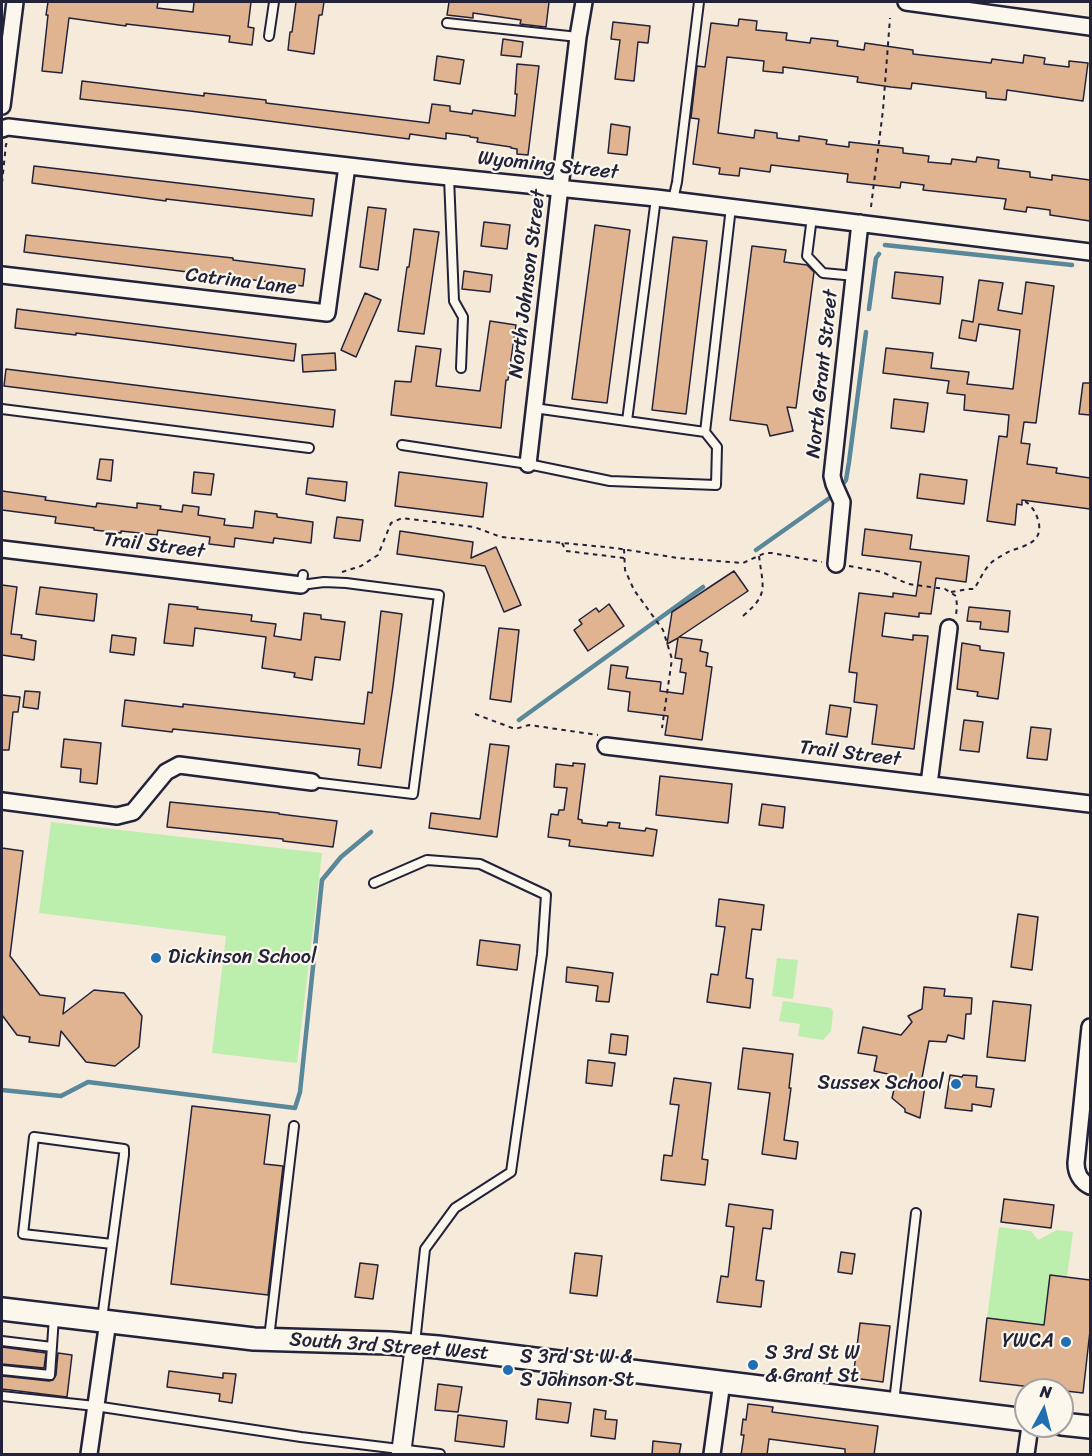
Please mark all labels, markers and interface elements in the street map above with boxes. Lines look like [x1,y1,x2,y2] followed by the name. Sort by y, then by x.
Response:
[477,147,619,185] street label: Wyoming Street
[505,188,551,380] street label: North Johnson Street
[184,263,298,301] street label: Catrina Lane
[802,288,844,460] street label: North Grant Street
[102,528,206,564] street label: Trail Street
[798,736,902,772] street label: Trail Street
[168,946,317,970] place label: Dickinson School
[149,951,163,965] marker: Dickinson School
[818,1072,944,1096] place label: Sussex School
[949,1077,963,1091] marker: Sussex School
[289,1328,489,1366] street label: South 3rd Street West
[1002,1330,1054,1354] place label: YWCA
[1059,1335,1073,1349] marker: YWCA
[765,1342,860,1389] place label: S 3rd St W & Grant St
[520,1346,634,1393] place label: S 3rd St W & S Johnson St
[746,1358,760,1372] marker: S 3rd St W & Grant St
[501,1363,515,1377] marker: S 3rd St W & S Johnson St
[1039,1377,1053,1407] text: N
[1014,1378,1074,1438] north arrow

